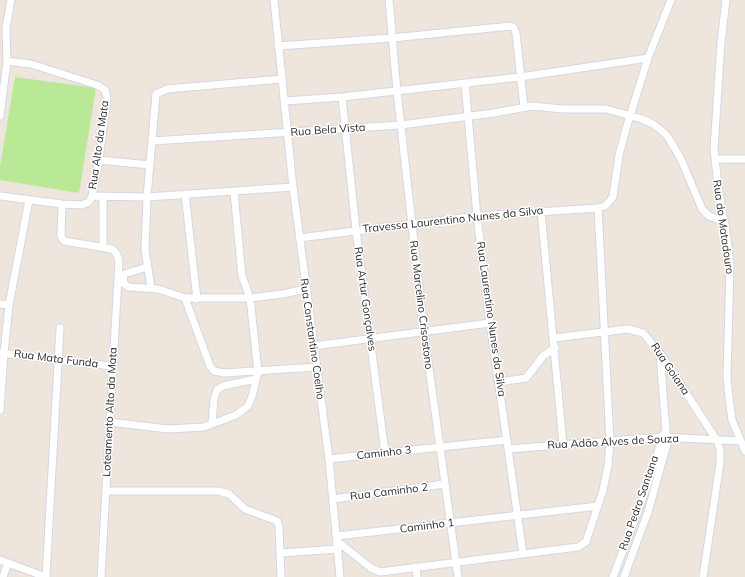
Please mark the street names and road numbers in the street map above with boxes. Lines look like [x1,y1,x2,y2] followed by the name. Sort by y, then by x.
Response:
[86,100,112,190] street label: Rua Alto da Mata
[290,121,366,139] street label: Rua Bela Vista
[710,179,736,275] street label: Rua do Matadouro
[362,204,544,236] street label: Travessa Laurentino Nunes da Silva
[407,240,435,370] street label: Rua Marcelino Crisostono
[474,241,508,397] street label: Rua Laurentino Nunes da Silva
[351,246,379,352] street label: Rua Artur Gonçalves
[297,277,327,401] street label: Rua Constantino Coelho
[648,340,692,398] street label: Rua Goiana
[13,347,99,371] street label: Rua Mata Funda
[100,347,120,477] street label: Loteamento Alto da Mata
[547,432,679,452] street label: Rua Adão Alves de Souza
[356,444,412,462] street label: Caminho 3
[617,454,661,552] street label: Rua Pedro Santana
[349,481,429,503] street label: Rua Caminho 2
[399,516,455,536] street label: Caminho 1

